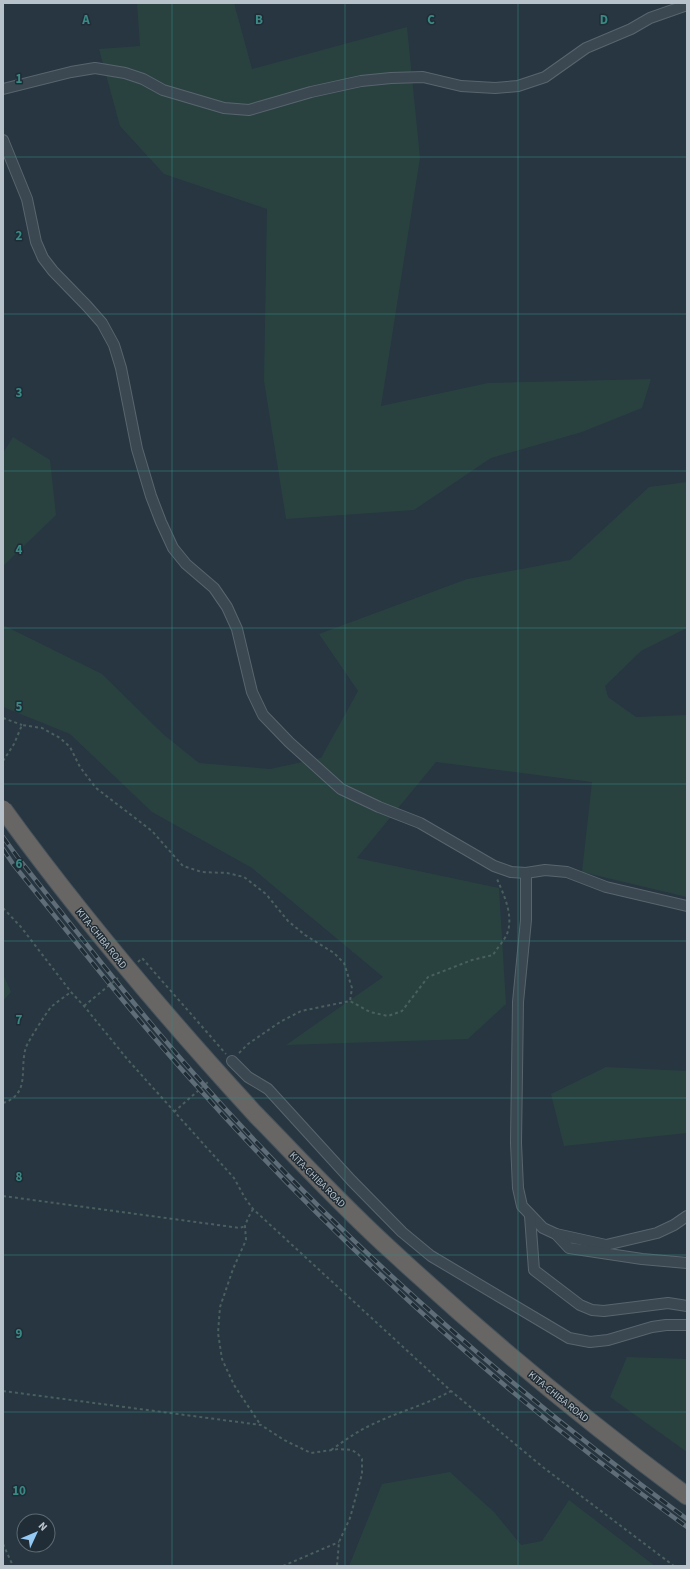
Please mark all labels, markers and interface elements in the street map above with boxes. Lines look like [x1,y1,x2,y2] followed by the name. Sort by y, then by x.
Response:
[81,11,90,29] text: A
[255,11,263,29] text: B
[427,11,435,29] text: C
[600,11,608,29] text: D
[16,70,23,88] text: 1
[16,227,23,245] text: 2
[16,384,23,402] text: 3
[16,541,23,559] text: 4
[16,698,23,716] text: 5
[16,855,23,873] text: 6
[73,906,130,972] street label: KITA-CHIBA ROAD
[16,1011,23,1029] text: 7
[286,1149,348,1211] street label: KITA-CHIBA ROAD
[16,1168,23,1186] text: 8
[16,1325,23,1343] text: 9
[525,1368,591,1425] street label: KITA-CHIBA ROAD
[12,1482,26,1500] text: 10
[16,1513,56,1553] north arrow
[35,1519,51,1534] text: N

